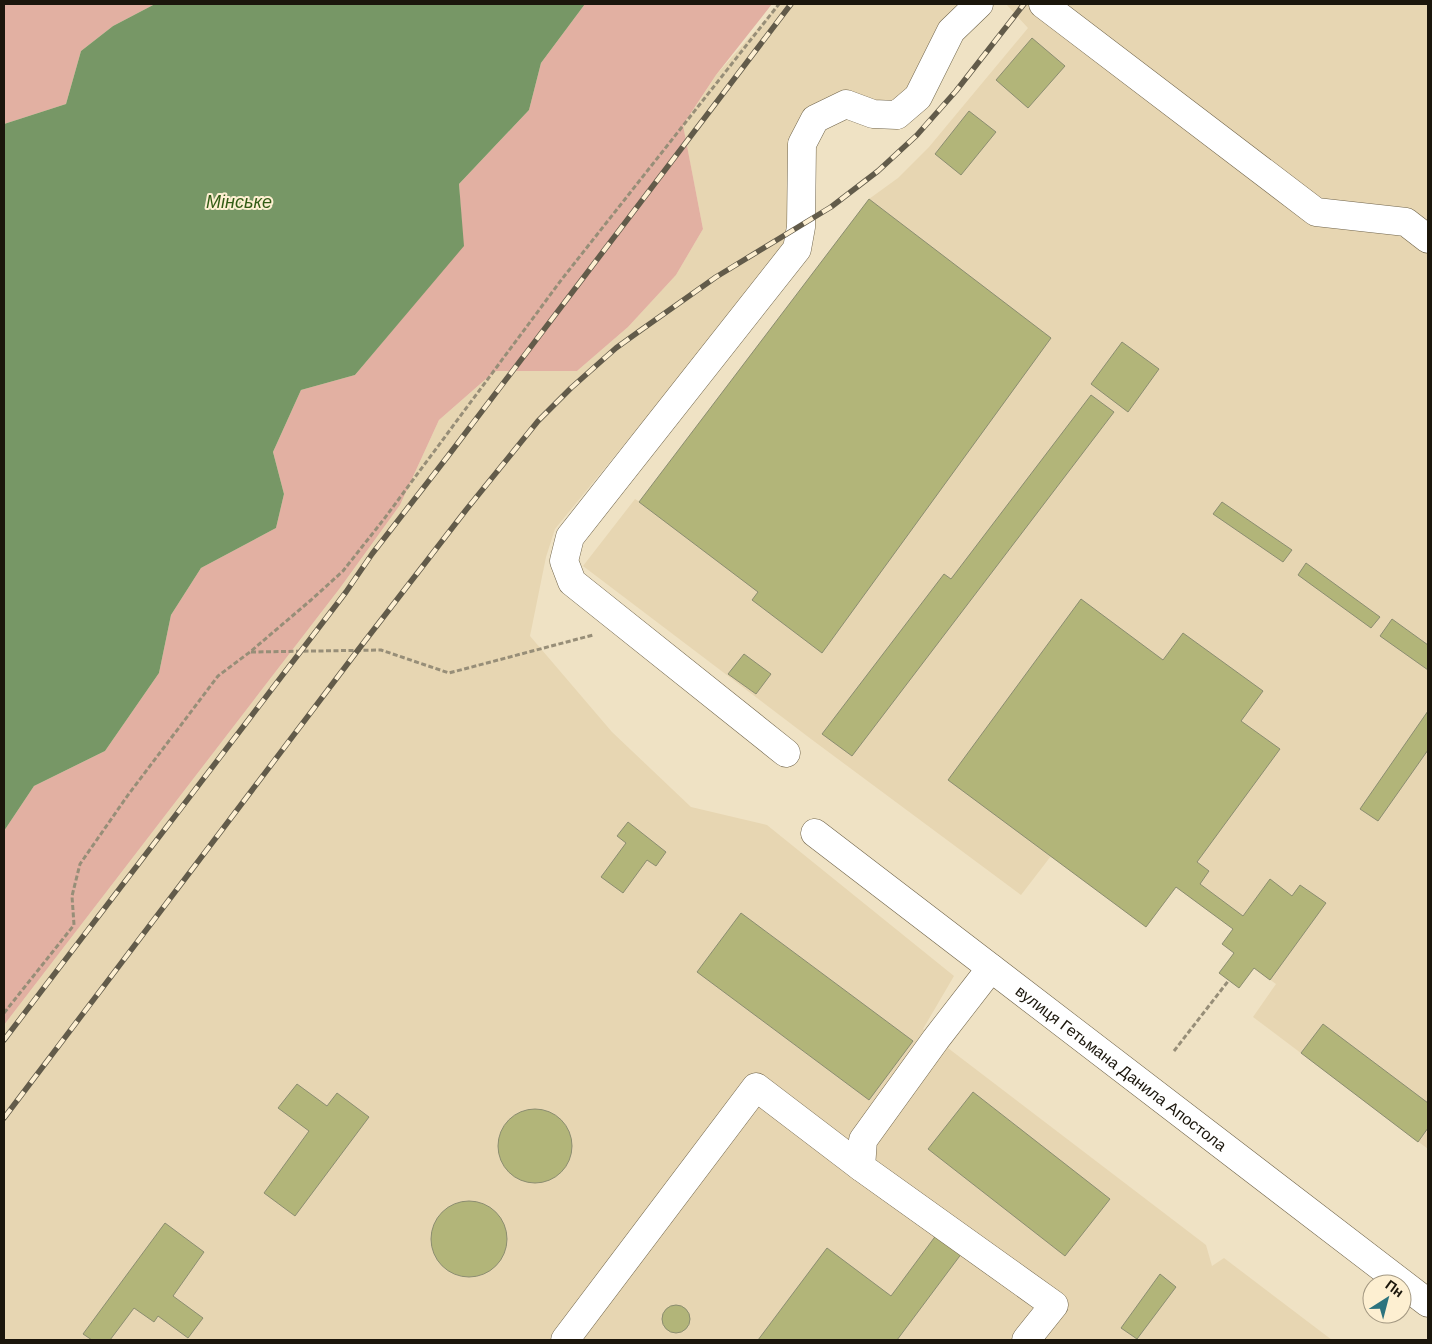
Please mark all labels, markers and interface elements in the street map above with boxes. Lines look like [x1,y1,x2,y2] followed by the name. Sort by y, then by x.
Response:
[206,192,272,212] water label: Мінське
[1013,982,1230,1154] street label: вулиця Гетьмана Данила Апостола
[1362,1274,1412,1324] north arrow
[1382,1277,1407,1300] text: Пн

